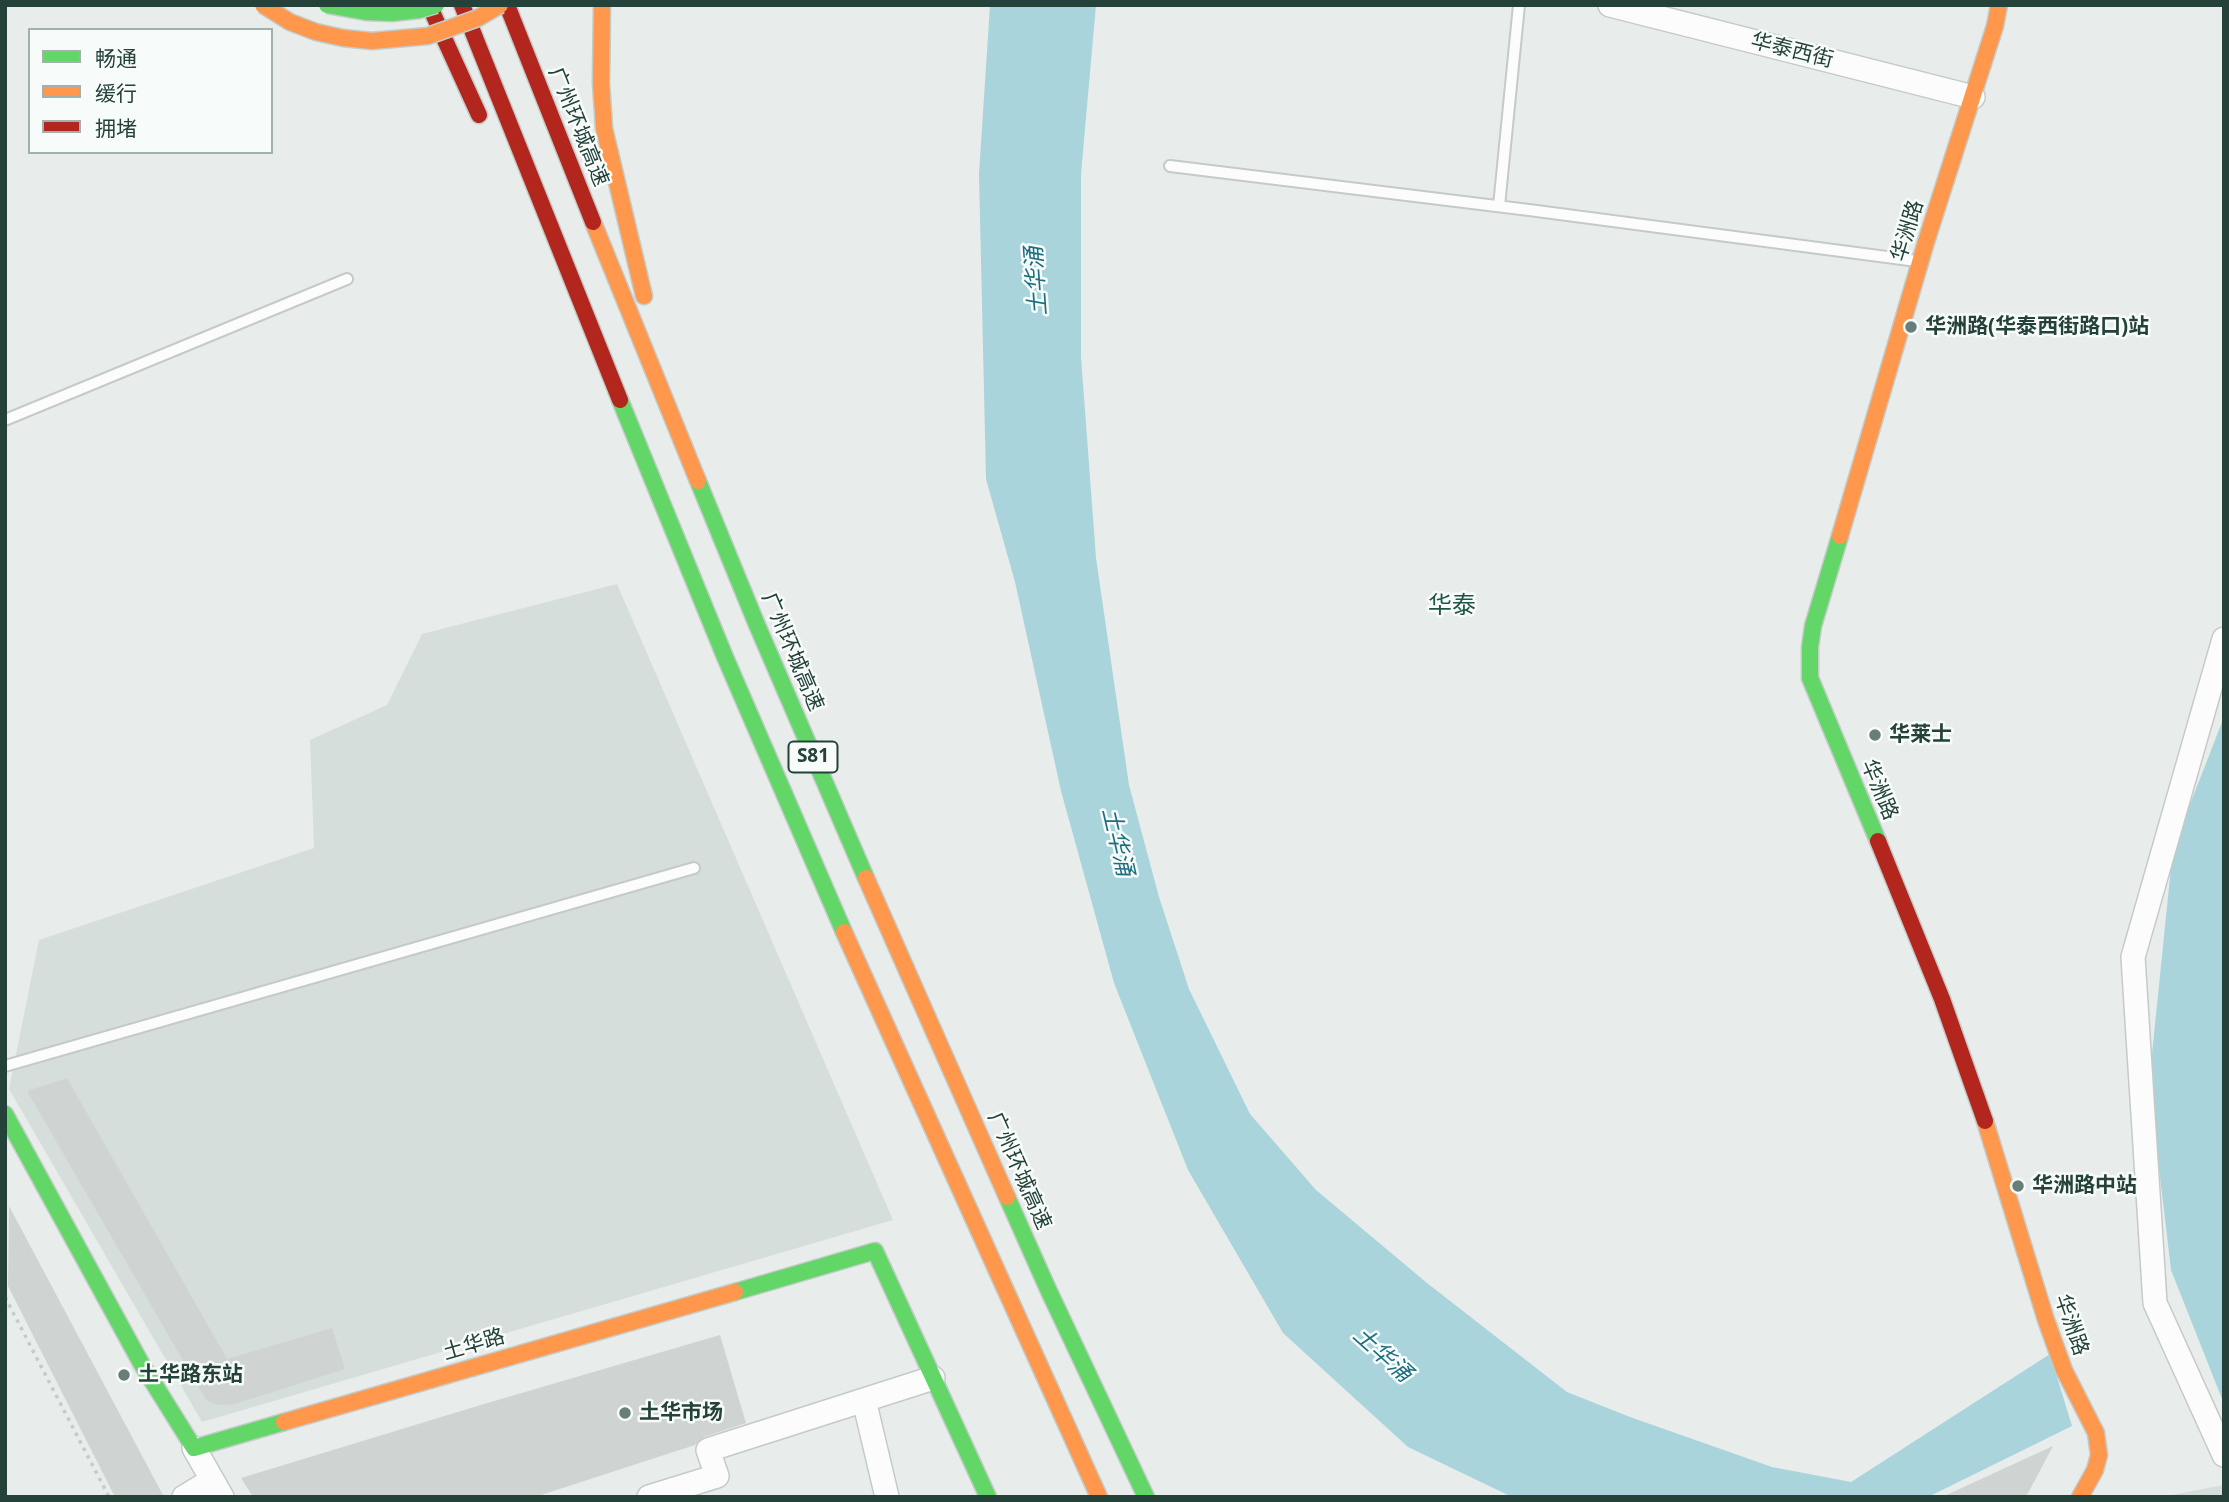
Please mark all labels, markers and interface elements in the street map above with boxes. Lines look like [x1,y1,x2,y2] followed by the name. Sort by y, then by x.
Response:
[28,28,273,154] legend
[1748,29,1836,73] street label: 华泰西街
[95,44,137,72] text: 畅通
[543,64,613,190] street label: 广州环城高速
[95,79,137,107] text: 缓行
[95,114,137,142] text: 拥堵
[1887,197,1929,265] street label: 华洲路
[1021,246,1053,316] water label: 土华涌
[1925,314,2149,340] place label: 华洲路(华泰西街路口)站
[1903,319,1919,335] marker: 华洲路(华泰西街路口)站
[756,589,828,715] street label: 广州环城高速
[1428,592,1476,620] district label: 华泰
[1889,722,1952,748] place label: 华莱士
[1867,727,1883,743] marker: 华莱士
[788,742,838,772] road number: S81
[1855,756,1903,824] street label: 华洲路
[1096,805,1138,879] water label: 土华涌
[982,1108,1056,1234] street label: 广州环城高速
[2032,1173,2137,1199] place label: 华洲路中站
[2010,1178,2026,1194] marker: 华洲路中站
[2049,1291,2093,1359] street label: 华洲路
[1347,1322,1417,1388] water label: 土华涌
[440,1324,508,1366] street label: 土华路
[138,1362,243,1388] place label: 土华路东站
[116,1367,132,1383] marker: 土华路东站
[639,1400,723,1426] place label: 土华市场
[617,1405,633,1421] marker: 土华市场

